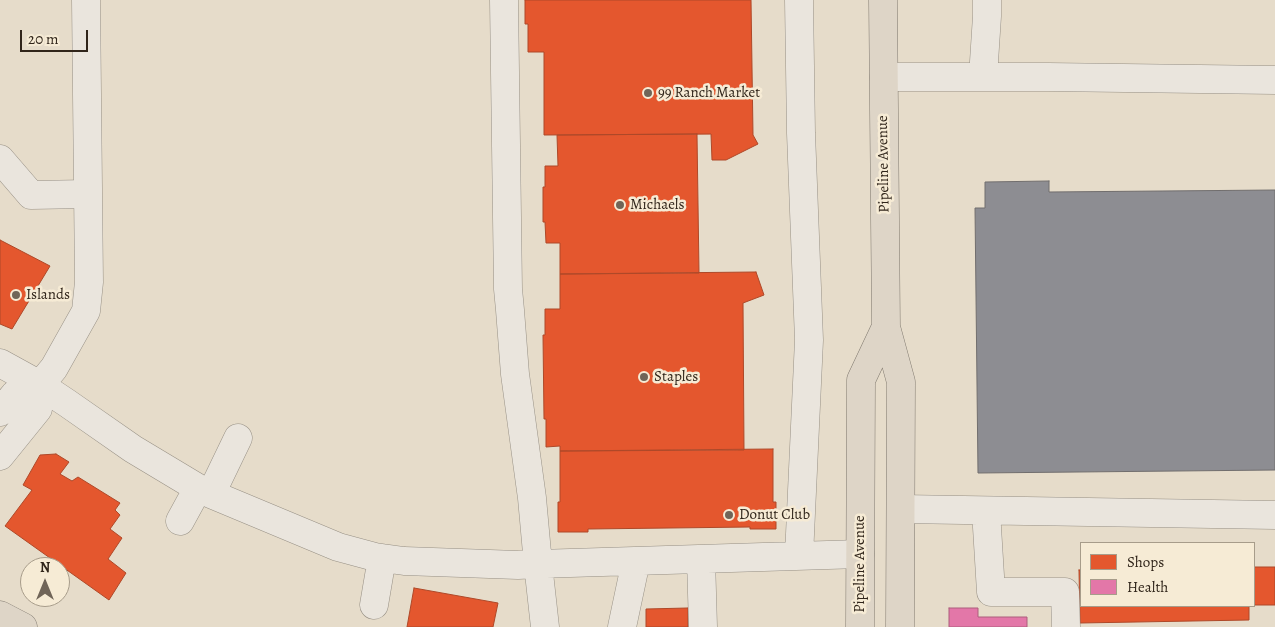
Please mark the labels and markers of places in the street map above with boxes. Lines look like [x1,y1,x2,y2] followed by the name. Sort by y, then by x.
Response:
[658,84,760,102] place label: 99 Ranch Market
[642,87,654,99] marker: 99 Ranch Market
[630,196,685,214] place label: Michaels
[614,199,626,211] marker: Michaels
[26,286,70,304] place label: Islands
[10,289,22,301] marker: Islands
[654,368,698,386] place label: Staples
[638,371,650,383] marker: Staples
[739,506,810,524] place label: Donut Club
[723,509,735,521] marker: Donut Club

